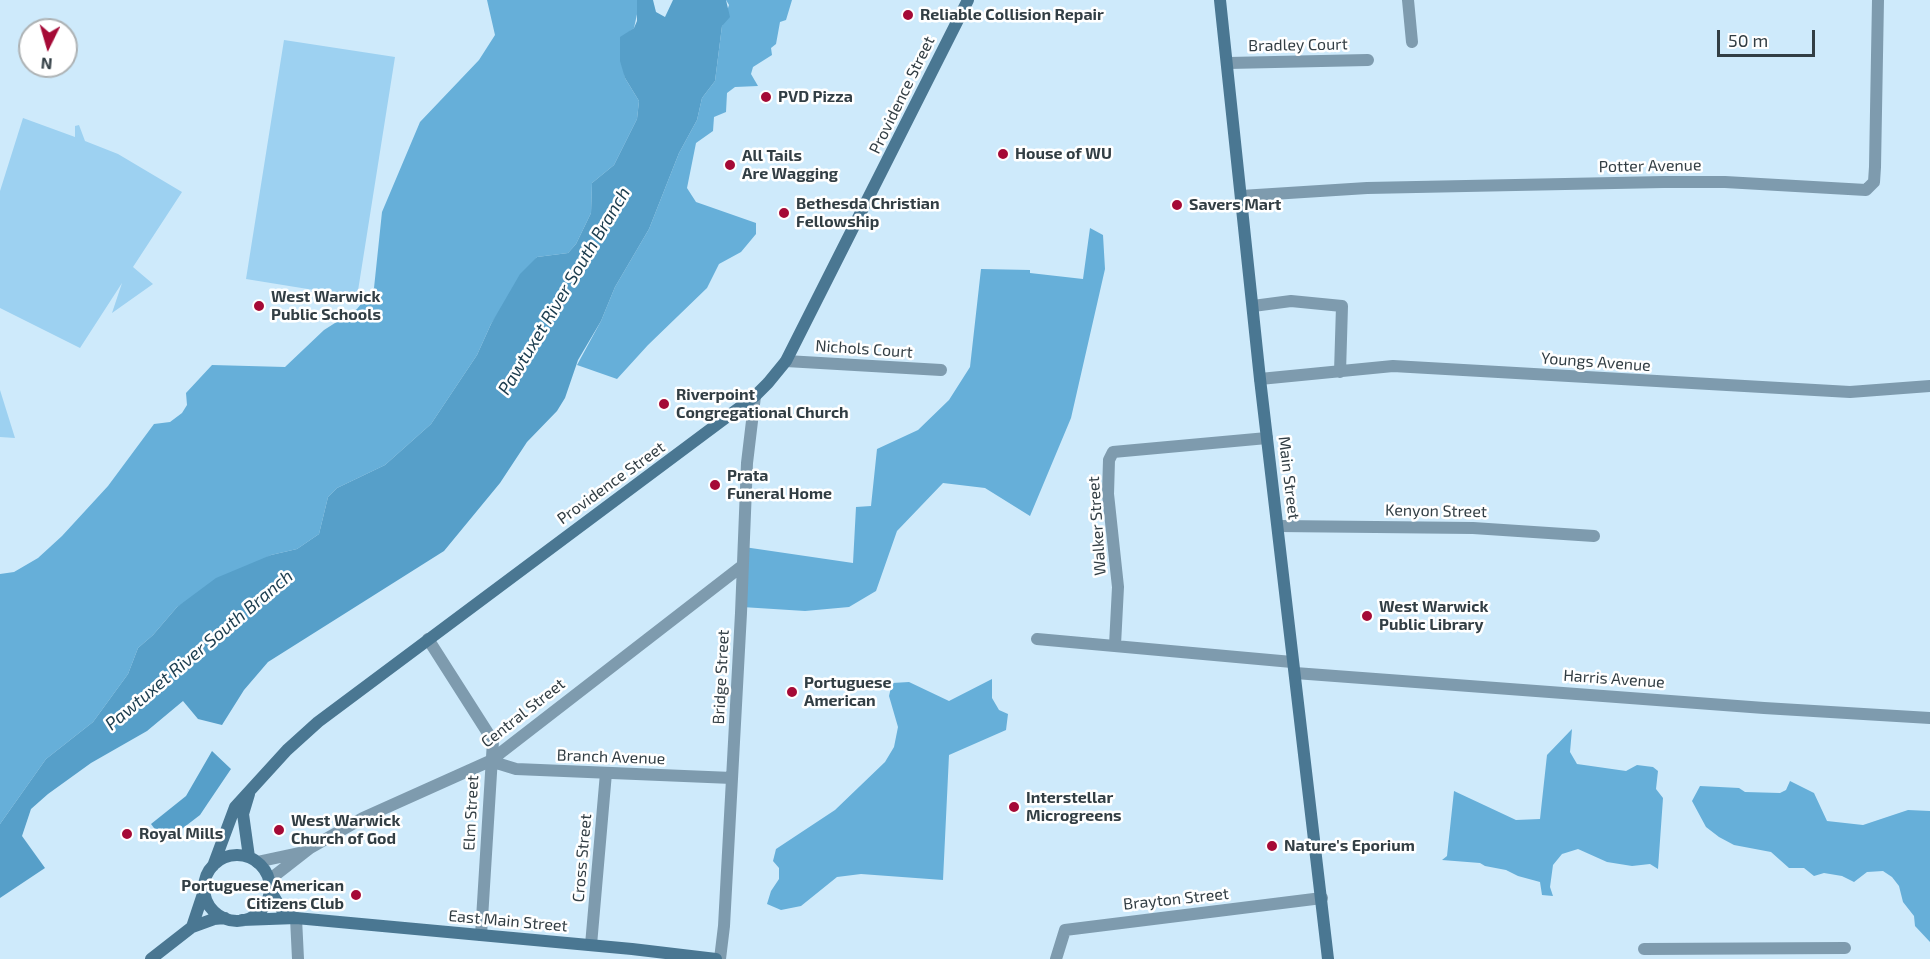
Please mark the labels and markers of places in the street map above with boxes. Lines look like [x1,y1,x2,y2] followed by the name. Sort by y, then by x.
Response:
[920,5,1104,25] place label: Reliable Collision Repair
[901,8,915,22] marker: Reliable Collision Repair
[778,87,853,107] place label: PVD Pizza
[759,90,773,104] marker: PVD Pizza
[1015,144,1112,164] place label: House of WU
[742,146,838,184] place label: All Tails Are Wagging
[996,147,1010,161] marker: House of WU
[723,158,737,172] marker: All Tails Are Wagging
[796,194,940,232] place label: Bethesda Christian Fellowship
[1189,195,1281,215] place label: Savers Mart
[1170,198,1184,212] marker: Savers Mart
[777,206,791,220] marker: Bethesda Christian Fellowship
[271,287,381,325] place label: West Warwick Public Schools
[252,299,266,313] marker: West Warwick Public Schools
[676,385,849,423] place label: Riverpoint Congregational Church
[657,397,671,411] marker: Riverpoint Congregational Church
[727,466,832,504] place label: Prata Funeral Home
[708,478,722,492] marker: Prata Funeral Home
[1379,597,1488,635] place label: West Warwick Public Library
[1360,609,1374,623] marker: West Warwick Public Library
[804,673,891,711] place label: Portuguese American
[785,685,799,699] marker: Portuguese American
[1026,788,1121,826] place label: Interstellar Microgreens
[1007,800,1021,814] marker: Interstellar Microgreens
[291,811,400,849] place label: West Warwick Church of God
[272,823,286,837] marker: West Warwick Church of God
[139,824,223,844] place label: Royal Mills
[120,827,134,841] marker: Royal Mills
[1284,836,1415,856] place label: Nature's Eporium
[1265,839,1279,853] marker: Nature's Eporium
[181,876,344,914] place label: Portuguese American Citizens Club
[349,888,363,902] marker: Portuguese American Citizens Club

